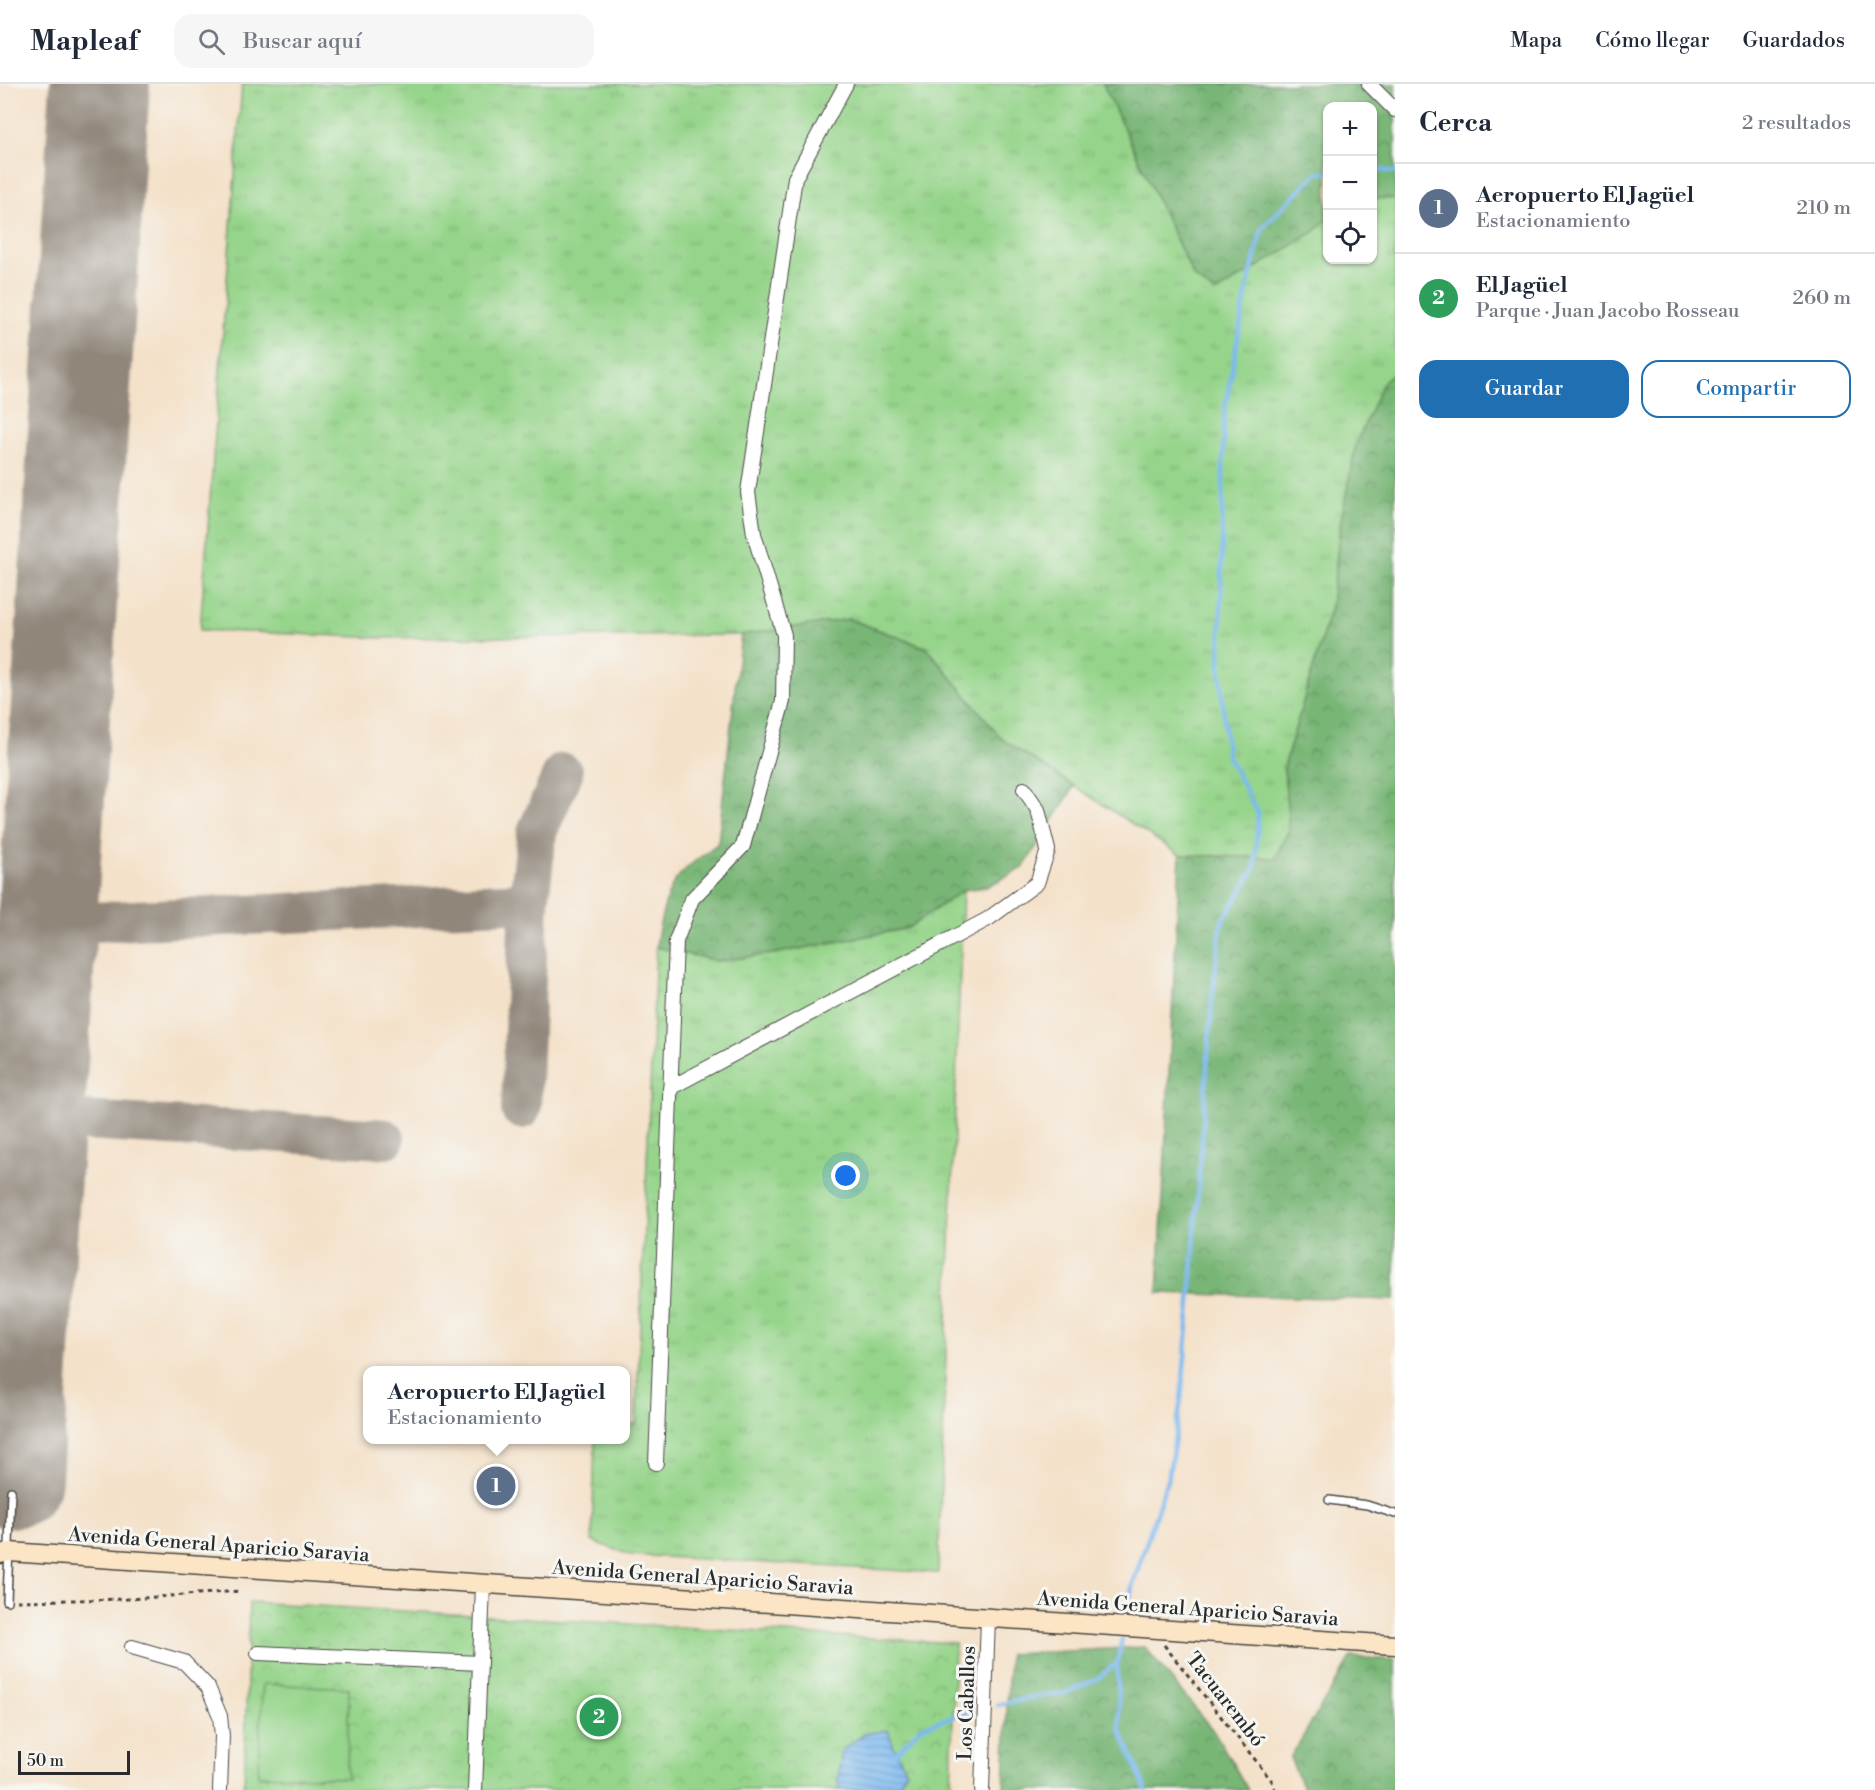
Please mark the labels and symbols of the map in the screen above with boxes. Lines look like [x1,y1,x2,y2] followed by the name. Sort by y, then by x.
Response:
[831,1161,860,1190] your location
[476,1464,516,1508] pin: 1
[66,1522,371,1569] street label: Avenida General Aparicio Saravia
[550,1555,855,1602] street label: Avenida General Aparicio Saravia
[1035,1586,1340,1633] street label: Avenida General Aparicio Saravia
[953,1645,982,1761] street label: Los Caballos
[1180,1648,1270,1752] street label: Tacuarembó
[580,1694,618,1740] pin: 2
[18,1748,130,1776] scale bar

